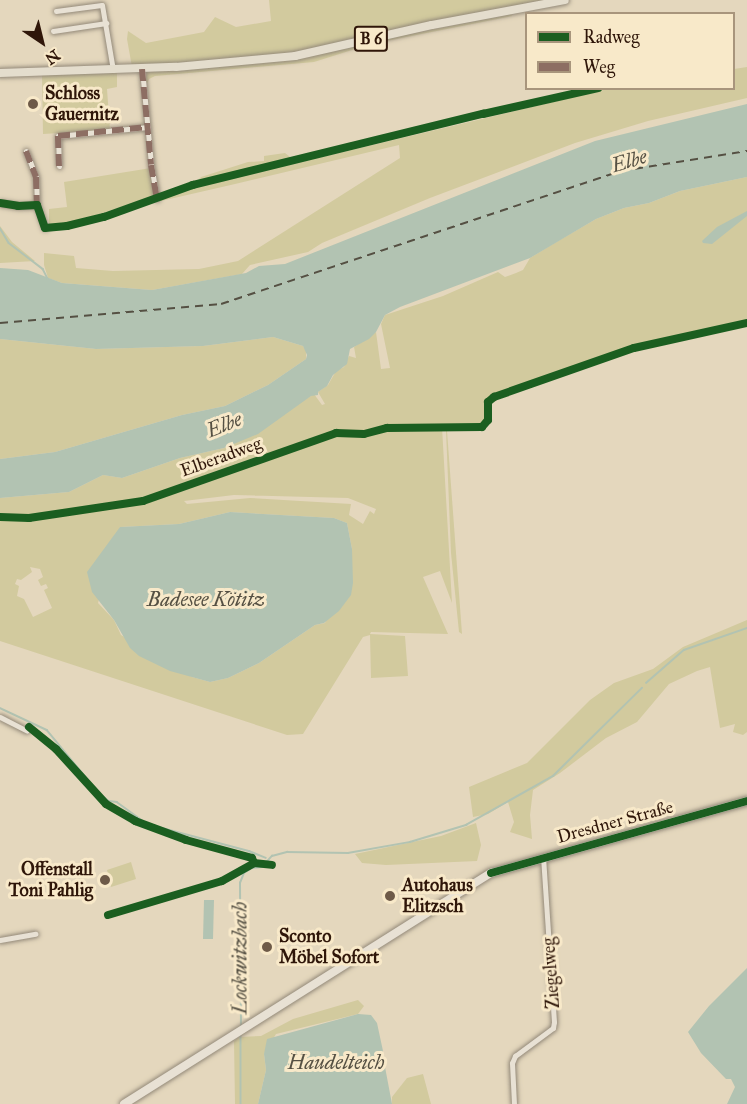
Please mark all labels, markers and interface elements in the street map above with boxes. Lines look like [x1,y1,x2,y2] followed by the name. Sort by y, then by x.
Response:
[12,12,72,72] north arrow
[525,12,735,90] legend
[353,26,389,52] road number: B 6
[583,26,640,48] text: Radweg
[42,45,64,69] text: N
[583,56,615,78] text: Weg
[45,83,119,125] place label: Schloss Gauernitz
[26,97,40,111] marker: Schloss Gauernitz
[608,144,650,178] water label: Elbe
[203,407,245,443] water label: Elbe
[177,432,265,482] street label: Elberadweg
[147,587,265,611] water label: Badesee Kötitz
[554,796,676,848] street label: Dresdner Straße
[9,859,93,902] place label: Offenstall Toni Pahlig
[98,873,112,887] marker: Offenstall Toni Pahlig
[402,875,473,918] place label: Autohaus Elitzsch
[383,889,397,903] marker: Autohaus Elitzsch
[228,902,252,1014] water label: Lockwitzbach
[279,926,379,968] place label: Sconto Möbel Sofort
[538,936,564,1010] street label: Ziegelweg
[260,940,274,954] marker: Sconto Möbel Sofort
[287,1050,385,1074] water label: Haudelteich

